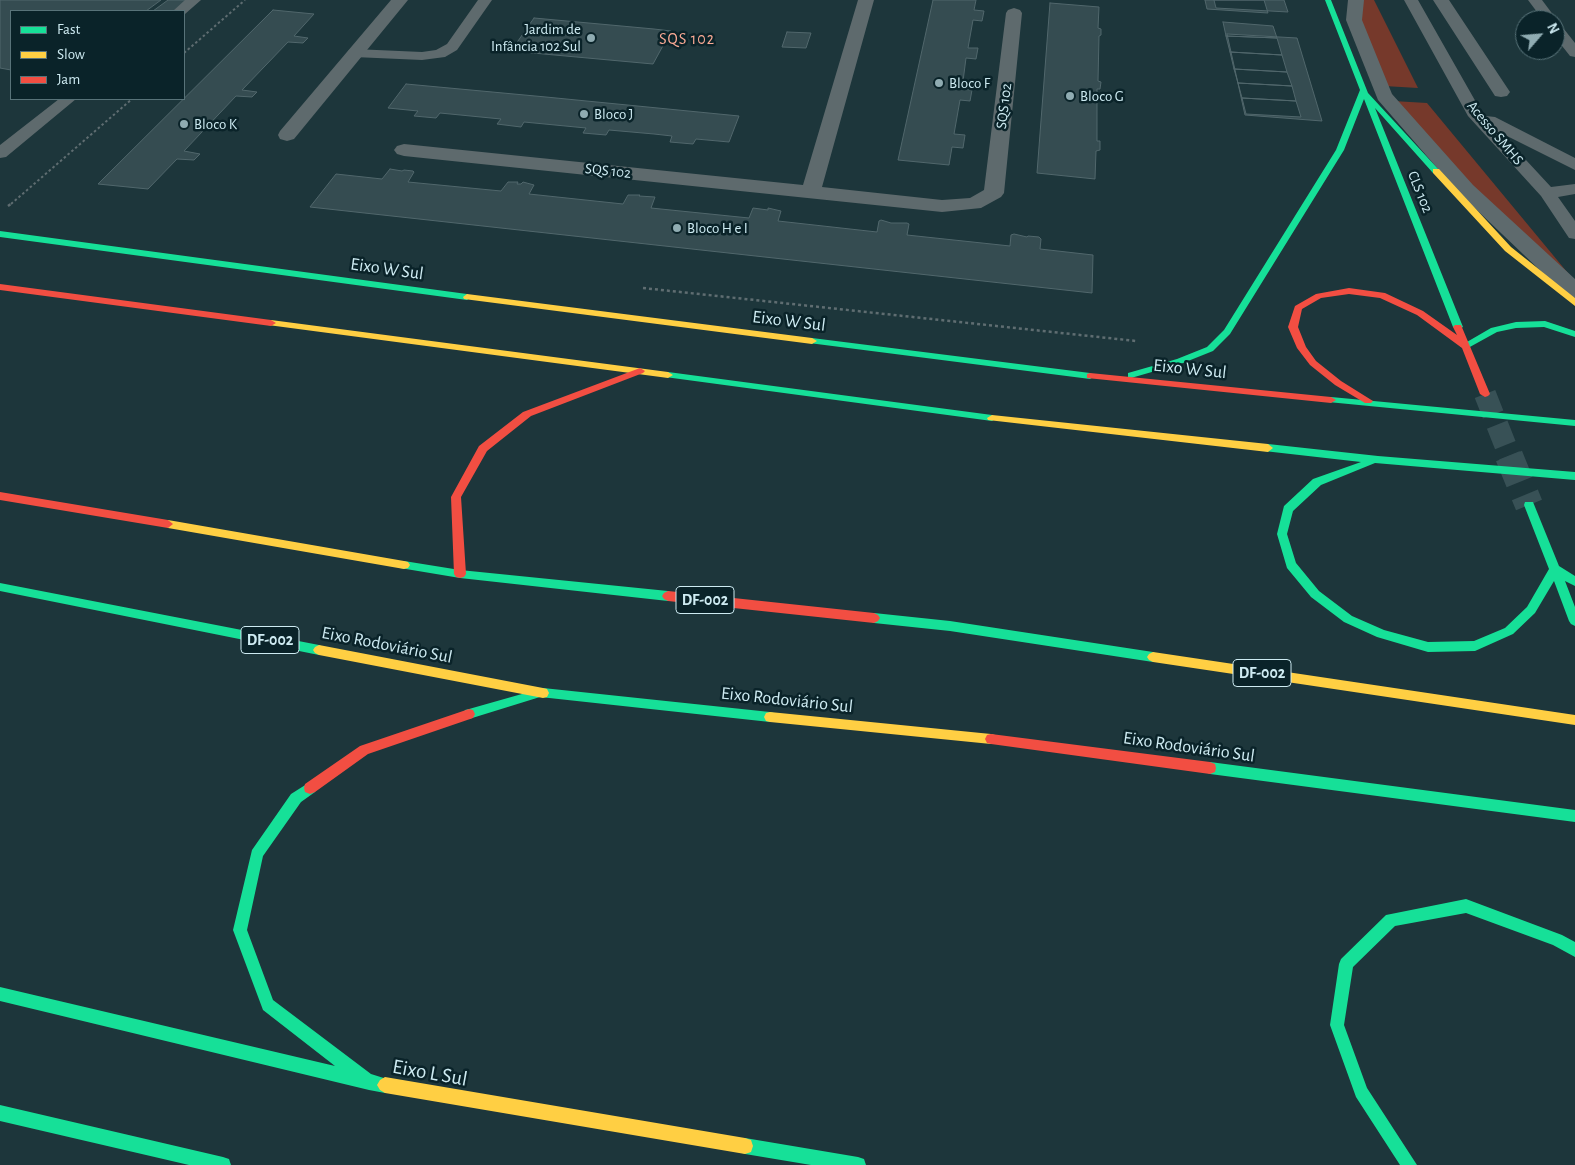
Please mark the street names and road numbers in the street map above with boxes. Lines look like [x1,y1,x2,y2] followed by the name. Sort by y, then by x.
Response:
[992,82,1016,130] street label: SQS 102
[1463,97,1527,169] street label: Acesso SMHS
[584,160,632,182] street label: SQS 102
[1404,168,1436,216] street label: CLS 102
[349,253,425,285] street label: Eixo W Sul
[751,306,827,336] street label: Eixo W Sul
[1152,354,1228,384] street label: Eixo W Sul
[676,586,734,614] road number: DF-002
[320,622,454,668] street label: Eixo Rodoviário Sul
[241,626,299,654] road number: DF-002
[1233,660,1291,686] road number: DF-002
[720,682,854,718] street label: Eixo Rodoviário Sul
[1122,727,1256,767] street label: Eixo Rodoviário Sul
[390,1054,470,1092] street label: Eixo L Sul

